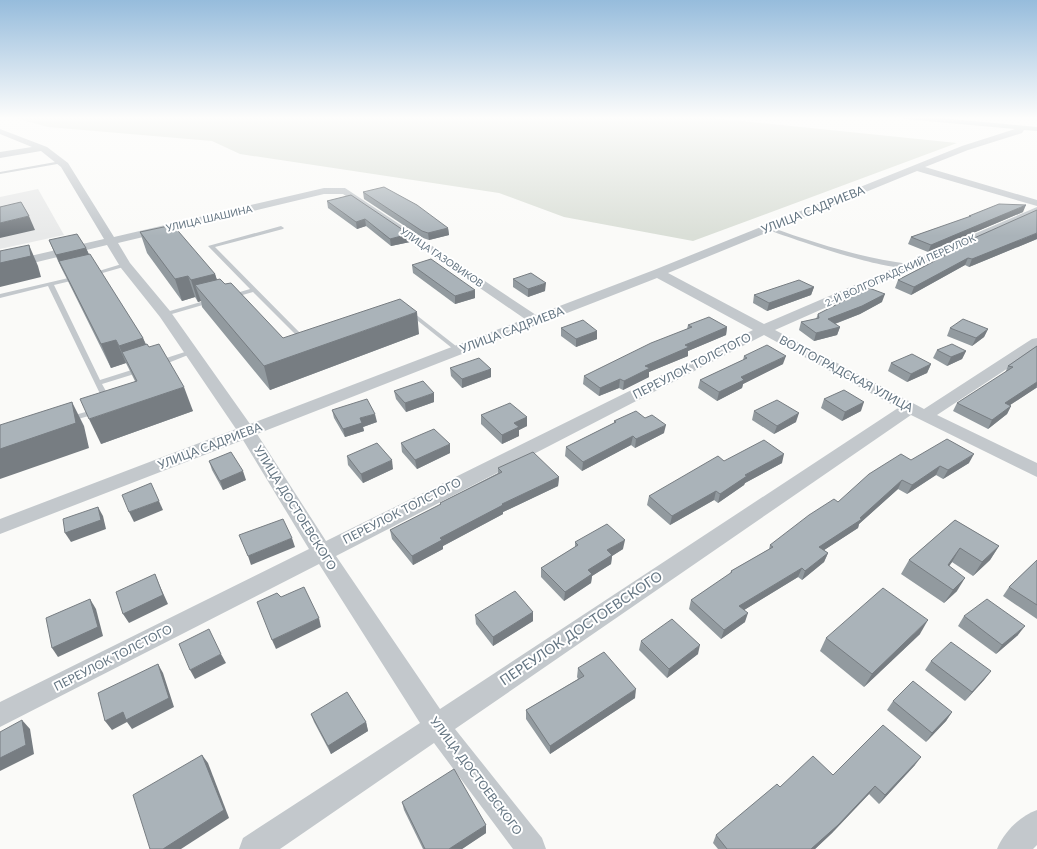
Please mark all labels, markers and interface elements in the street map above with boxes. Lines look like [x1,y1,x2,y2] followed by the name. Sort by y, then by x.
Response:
[759,182,867,237] street label: УЛИЦА САДРИЕВА
[165,202,253,234] street label: УЛИЦА ШАШИНА
[398,225,486,289] street label: УЛИЦА ГАЗОВИКОВ
[823,231,977,309] street label: 2-Й ВОЛГОГРАДСКИЙ ПЕРЕУЛОК
[458,303,567,356] street label: УЛИЦА САДРИЕВА
[630,329,754,402] street label: ПЕРЕУЛОК ТОЛСТОГО
[777,332,916,416] street label: ВОЛГОГРАДСКАЯ УЛИЦА
[156,419,265,472] street label: УЛИЦА САДРИЕВА
[251,443,340,573] street label: УЛИЦА ДОСТОЕВСКОГО
[340,474,464,547] street label: ПЕРЕУЛОК ТОЛСТОГО
[496,567,665,688] street label: ПЕРЕУЛОК ДОСТОЕВСКОГО
[51,621,175,694] street label: ПЕРЕУЛОК ТОЛСТОГО
[427,714,526,838] street label: УЛИЦА ДОСТОЕВСКОГО

